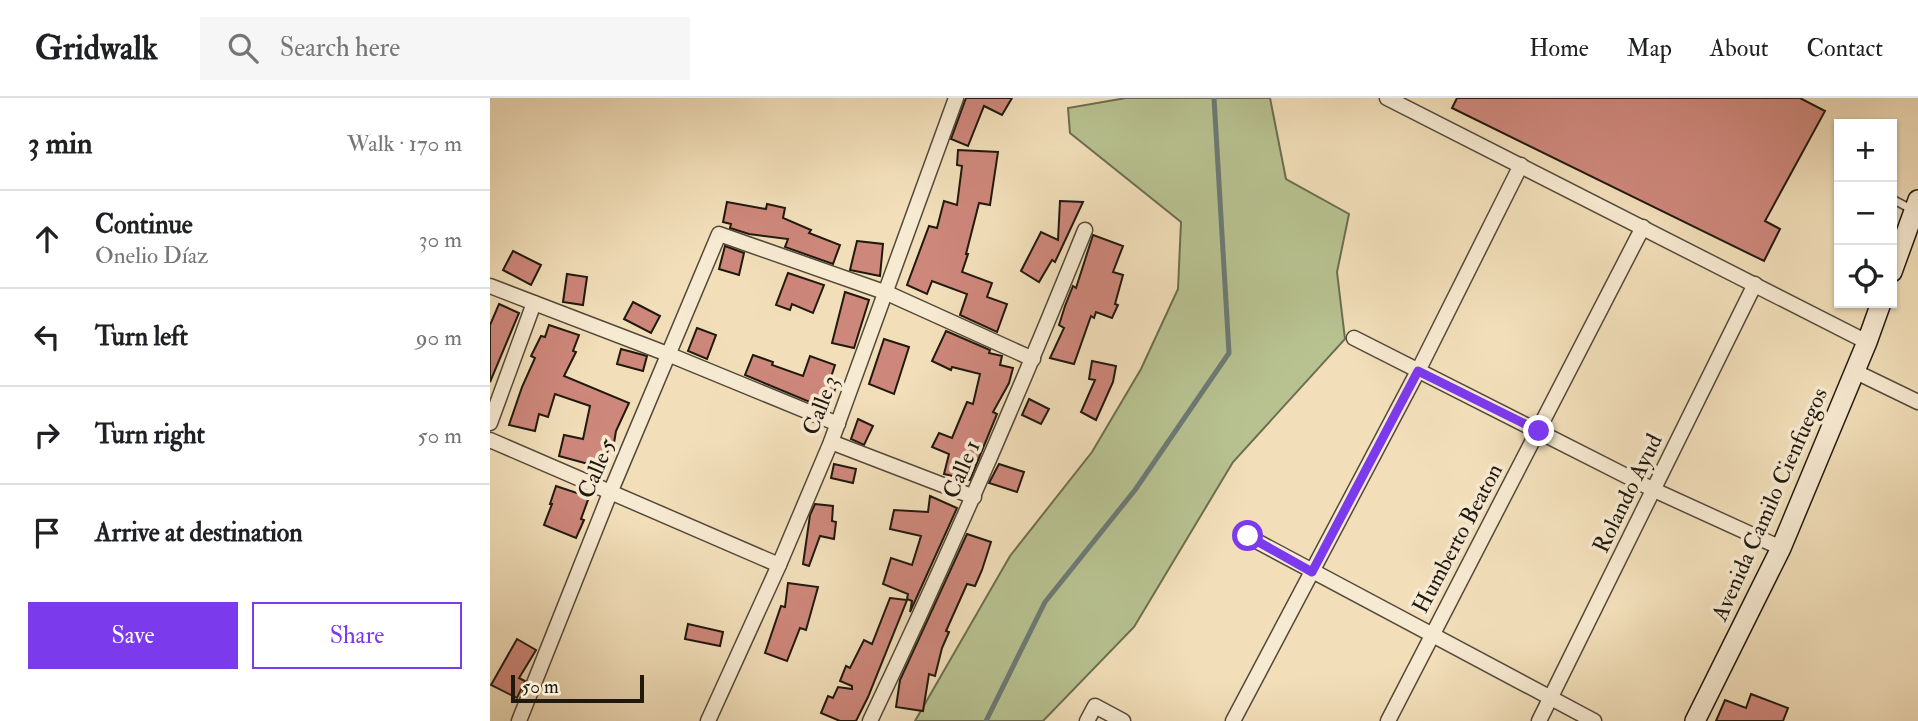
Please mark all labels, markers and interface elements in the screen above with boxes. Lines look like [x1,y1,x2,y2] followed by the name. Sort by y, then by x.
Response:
[200,17,690,80] search box
[35,28,158,69] text: Gridwalk
[224,29,262,67] icon: search
[280,32,400,64] text: Search here
[1529,33,1589,64] text: Home
[1627,33,1672,64] text: Map
[1710,33,1769,64] text: About
[1807,33,1883,64] text: Contact
[1834,119,1897,308] map controls
[1834,119,1897,182] button: +
[28,125,93,162] text: 3 min
[347,129,462,158] text: Walk · 170 m
[1834,182,1897,245] button: −
[95,209,193,241] text: Continue
[28,220,66,258] icon: ahead
[419,225,462,254] text: 30 m
[95,241,208,270] text: Onelio Díaz
[1834,245,1897,308] button: locate
[28,318,66,356] icon: left
[95,321,188,353] text: Turn left
[416,323,462,352] text: 90 m
[796,371,845,439] street label: Calle 3
[1705,383,1834,626] street label: Avenida Camilo Cienfuegos
[1523,415,1554,446] route end
[28,416,66,454] icon: right
[95,419,205,451] text: Turn right
[418,421,462,450] text: 50 m
[1586,429,1669,558] street label: Rolando Ayud
[571,434,622,503] street label: Calle 5
[936,436,987,503] street label: Calle 1
[1406,458,1509,618] street label: Humberto Beaton
[28,514,66,552] icon: arrive
[95,517,303,549] text: Arrive at destination
[1232,520,1263,551] route start
[28,602,238,669] button: Save
[252,602,462,669] button: Share
[511,672,644,704] scale bar
[522,675,559,699] text: 50 m

